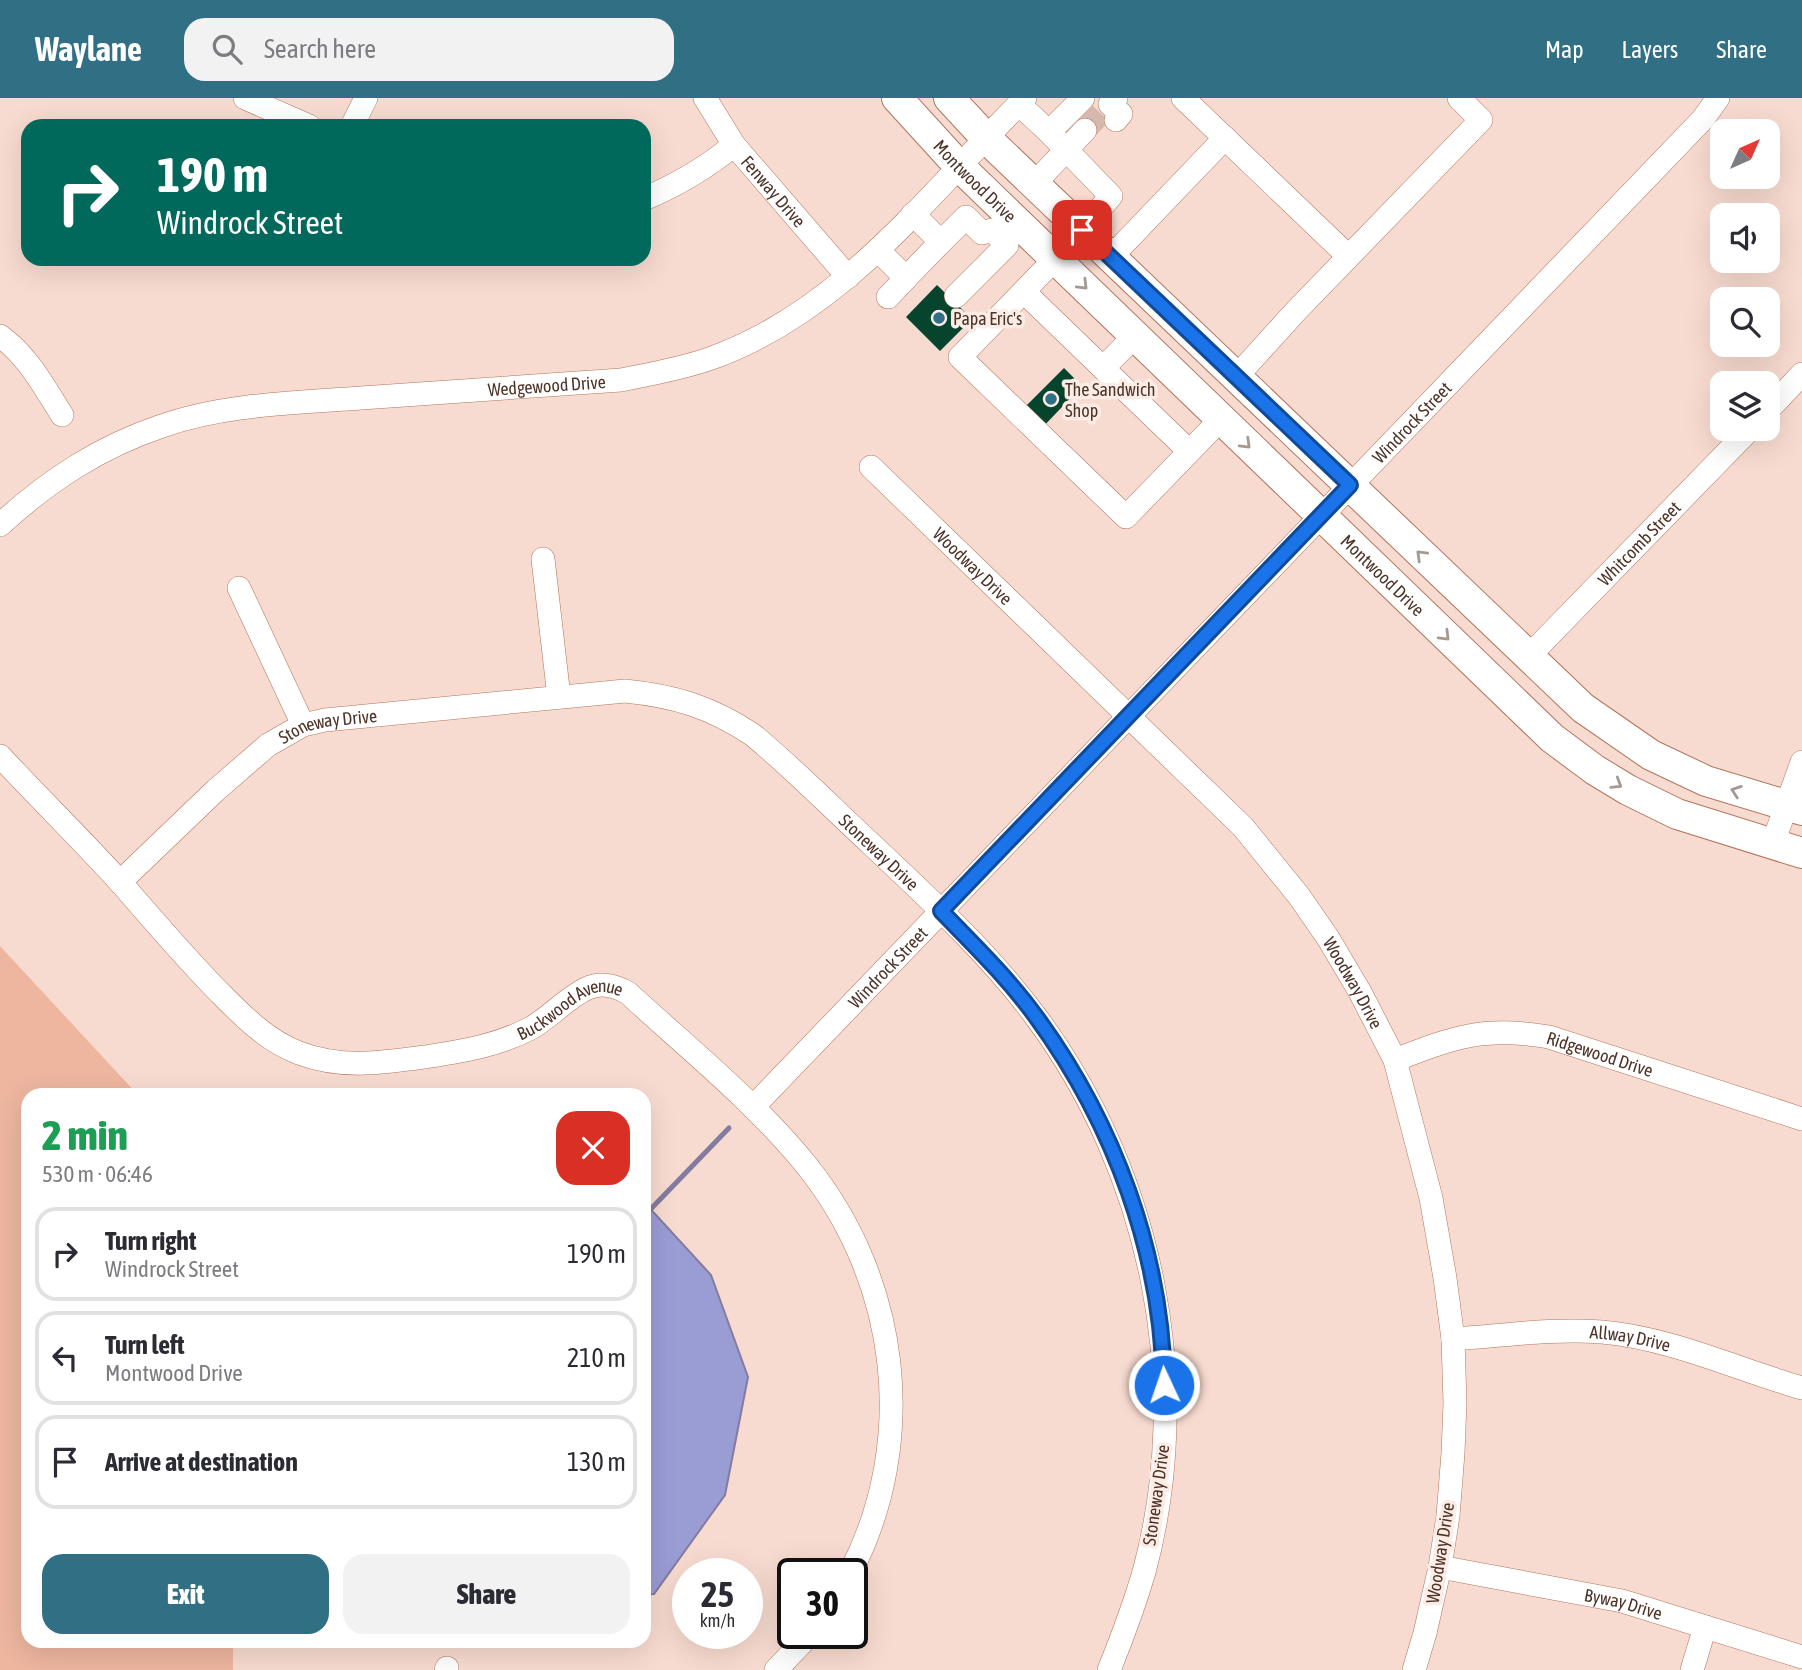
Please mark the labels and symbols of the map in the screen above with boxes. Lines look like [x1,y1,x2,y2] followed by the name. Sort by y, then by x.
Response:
[1710,119,1780,189] north arrow
[930,135,1021,226] street label: Montwood Drive
[737,151,810,231] street label: Fenway Drive
[1052,200,1112,260] pin
[1075,277,1088,290] one-way arrow
[953,308,1022,329] place label: Papa Eric's
[931,310,947,326] marker: Papa Eric's
[487,371,606,400] street label: Wedgewood Drive
[1368,377,1455,467] street label: Windrock Street
[1065,379,1155,421] place label: The Sandwich Shop
[1043,391,1059,407] marker: The Sandwich Shop
[1238,435,1251,448] one-way arrow
[1593,496,1685,590] street label: Whitcomb Street
[929,523,1017,609] street label: Woodway Drive
[1337,530,1429,620] street label: Montwood Drive
[1416,550,1429,563] one-way arrow
[1437,627,1450,640] one-way arrow
[274,705,378,747] street label: Stoneway Drive
[1610,775,1623,788] one-way arrow
[1731,785,1743,799] one-way arrow
[835,809,923,894] street label: Stoneway Drive
[844,922,931,1012] street label: Windrock Street
[1319,933,1387,1032] street label: Woodway Drive
[513,975,627,1044] street label: Buckwood Avenue
[1544,1026,1656,1081] street label: Ridgewood Drive
[1589,1321,1673,1355] street label: Allway Drive
[1127,1348,1201,1422] position arrow
[1139,1443,1173,1547] street label: Stoneway Drive
[1422,1501,1458,1605] street label: Woodway Drive
[777,1558,868,1649] speed limit sign: 30
[1583,1584,1665,1623] street label: Byway Drive

